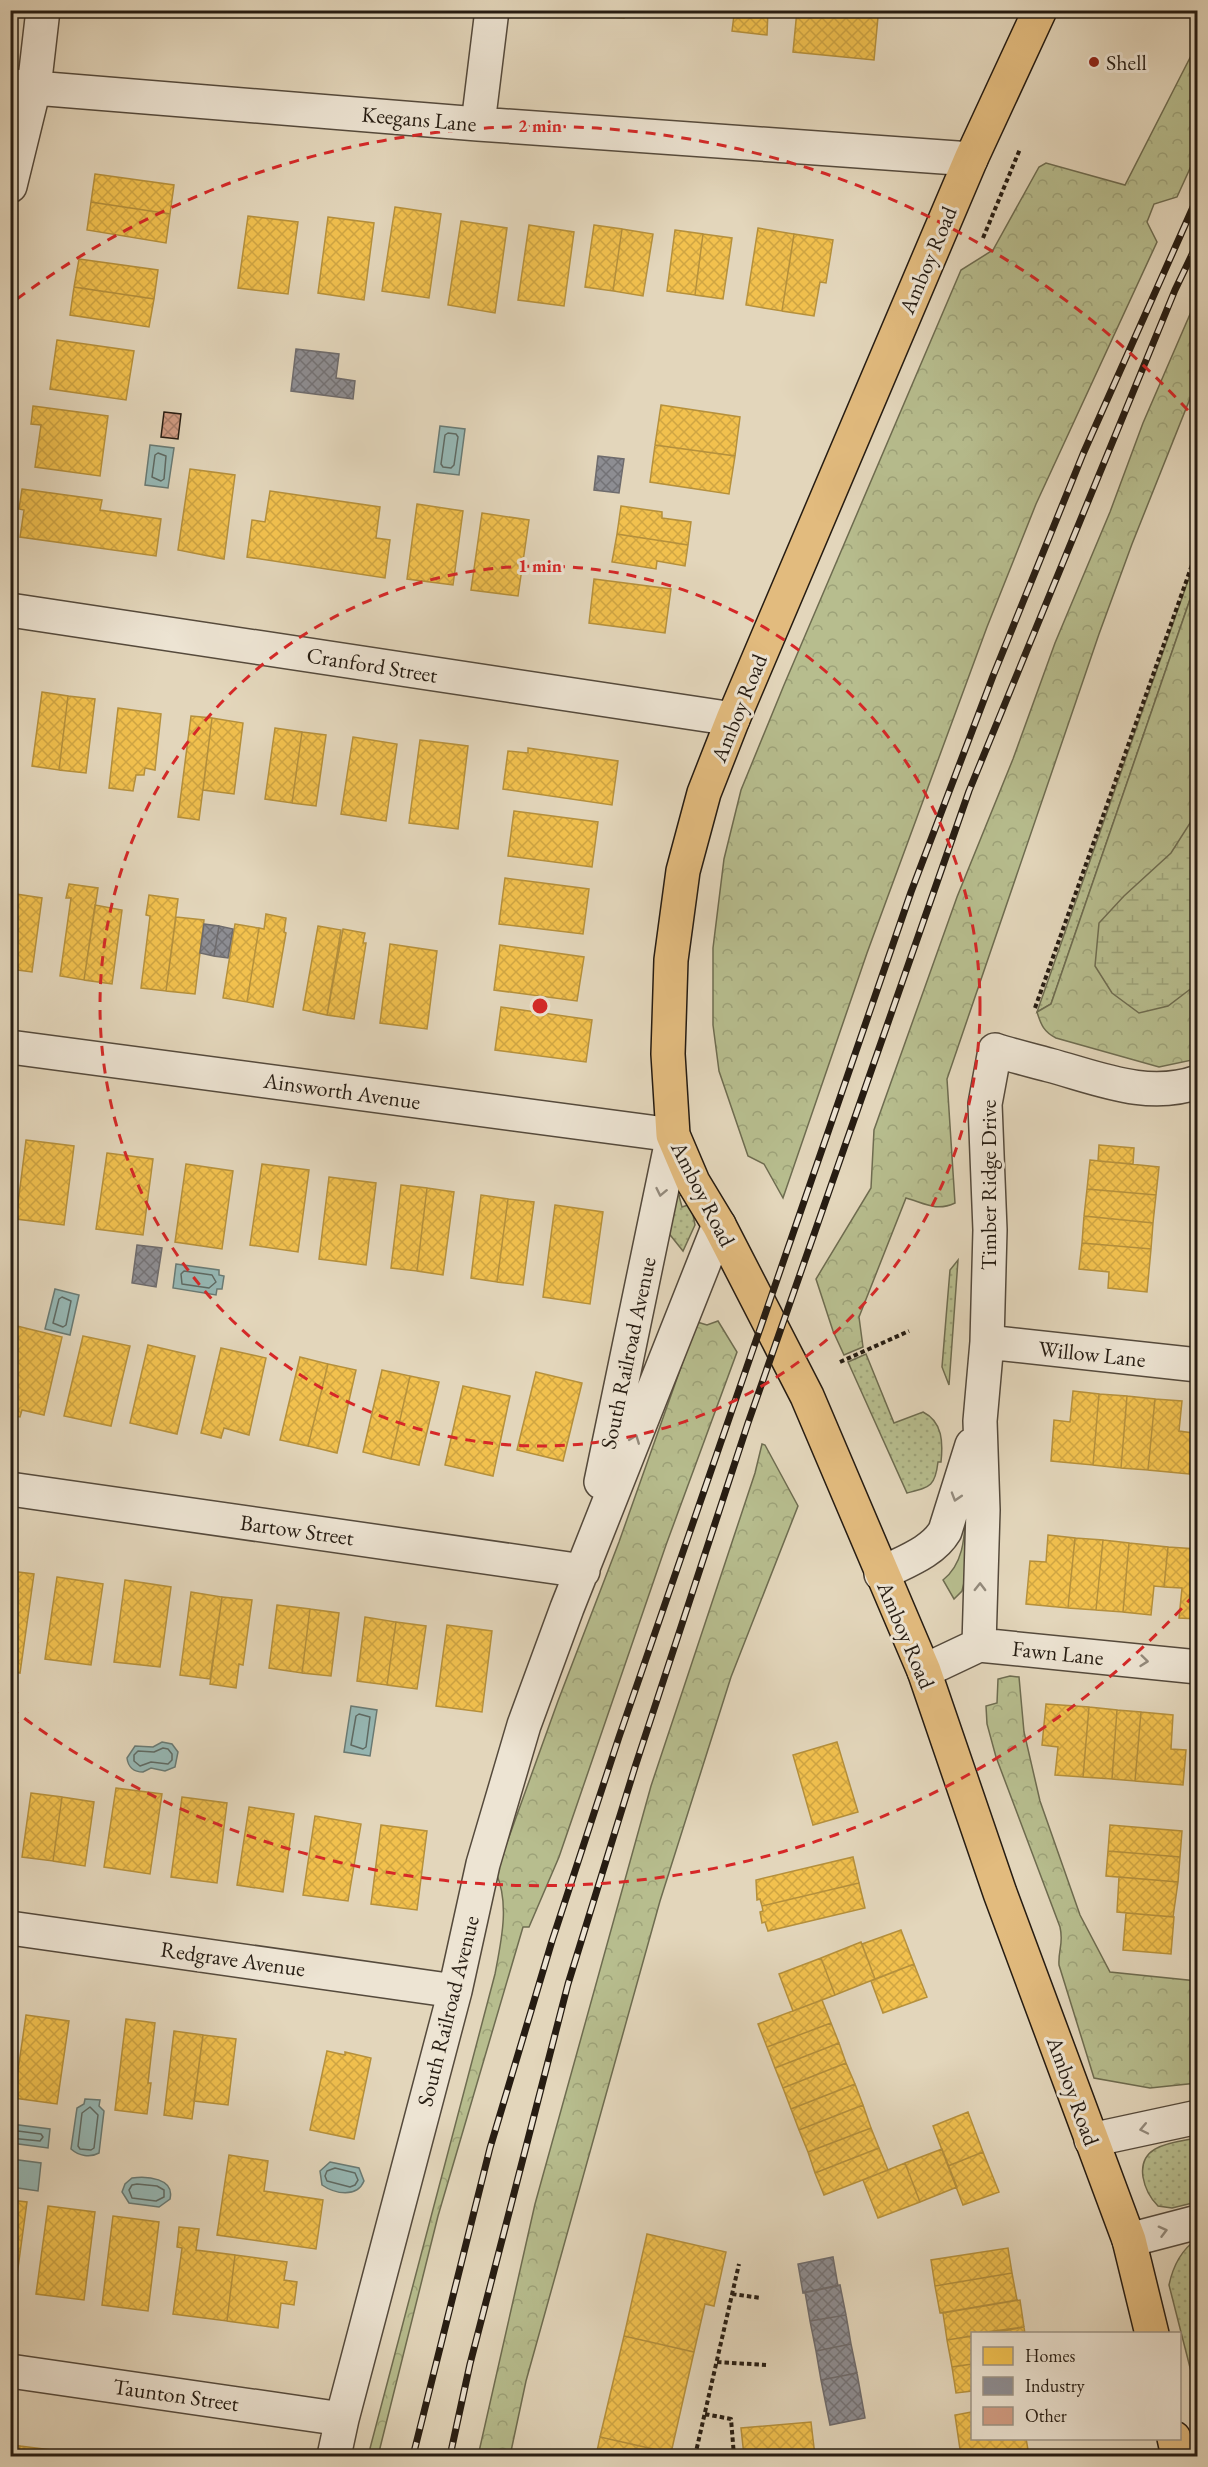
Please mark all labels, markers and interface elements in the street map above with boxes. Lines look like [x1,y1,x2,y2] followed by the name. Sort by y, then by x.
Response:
[1106,48,1147,77] place label: Shell
[1087,55,1101,69] marker: Shell
[360,100,478,139] street label: Keegans Lane
[518,114,562,137] text: 2 min
[892,201,964,319] street label: Amboy Road
[518,554,562,577] text: 1 min
[305,640,439,690] street label: Cranford Street
[704,649,774,767] street label: Amboy Road
[530,996,550,1016] centre of rings
[261,1066,423,1116] street label: Ainsworth Avenue
[974,1099,1003,1270] street label: Timber Ridge Drive
[664,1136,742,1252] street label: Amboy Road
[656,1187,669,1197] one-way arrow
[593,1254,663,1452] street label: South Railroad Avenue
[1037,1334,1147,1374] street label: Willow Lane
[628,1434,640,1445] one-way arrow
[951,1491,963,1502] one-way arrow
[238,1508,356,1552] street label: Bartow Street
[870,1576,942,1694] street label: Amboy Road
[973,1582,986,1591] one-way arrow
[1011,1634,1106,1672] street label: Fawn Lane
[1139,1654,1148,1667] one-way arrow
[410,1912,486,2109] street label: South Railroad Avenue
[159,1935,308,1984] street label: Redgrave Avenue
[1040,2031,1106,2150] street label: Amboy Road
[1140,2122,1150,2135] one-way arrow
[1158,2225,1168,2238] one-way arrow
[971,2332,1181,2440] legend
[1025,2344,1076,2367] text: Homes
[111,2372,241,2418] street label: Taunton Street
[1025,2374,1085,2397] text: Industry
[1025,2404,1067,2427] text: Other

